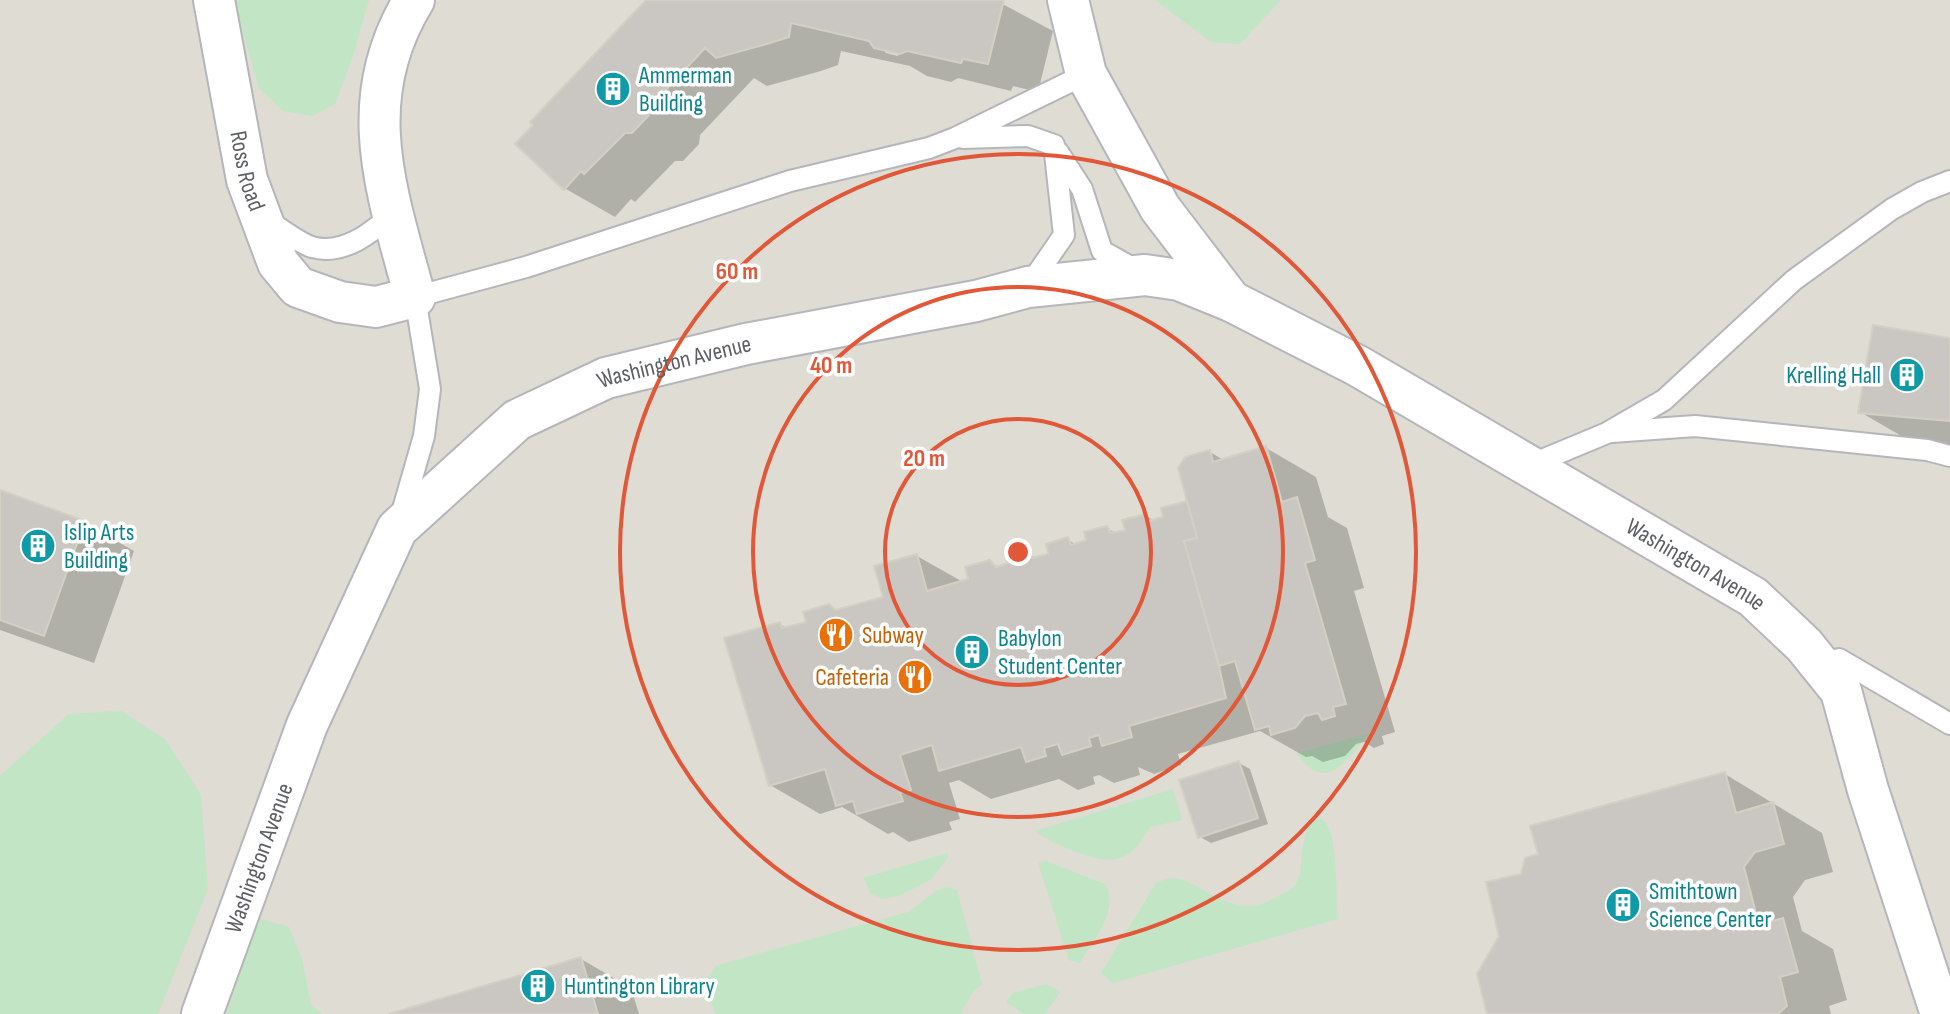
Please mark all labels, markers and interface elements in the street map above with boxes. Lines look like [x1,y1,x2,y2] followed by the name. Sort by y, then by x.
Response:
[638,61,732,118] place label: Ammerman Building
[594,70,632,108] building icon: Ammerman Building
[223,128,271,215] street label: Ross Road
[716,257,758,286] text: 60 m
[592,329,754,395] street label: Washington Avenue
[810,351,852,380] text: 40 m
[1888,356,1926,394] building icon: Krelling Hall
[1786,361,1881,390] place label: Krelling Hall
[903,444,945,473] text: 20 m
[1621,512,1772,617] street label: Washington Avenue
[64,518,134,575] place label: Islip Arts Building
[19,527,57,565] building icon: Islip Arts Building
[1004,538,1032,566] centre of rings
[817,616,855,654] restaurant icon: Subway
[862,621,924,650] place label: Subway
[998,624,1122,681] place label: Babylon Student Center
[953,633,991,671] building icon: Babylon Student Center
[896,658,934,696] restaurant icon: Cafeteria
[815,663,889,692] place label: Cafeteria
[219,779,300,937] street label: Washington Avenue
[1649,877,1772,934] place label: Smithtown Science Center
[1604,886,1642,924] building icon: Smithtown Science Center
[519,967,557,1005] building icon: Huntington Library
[564,972,715,1001] place label: Huntington Library

